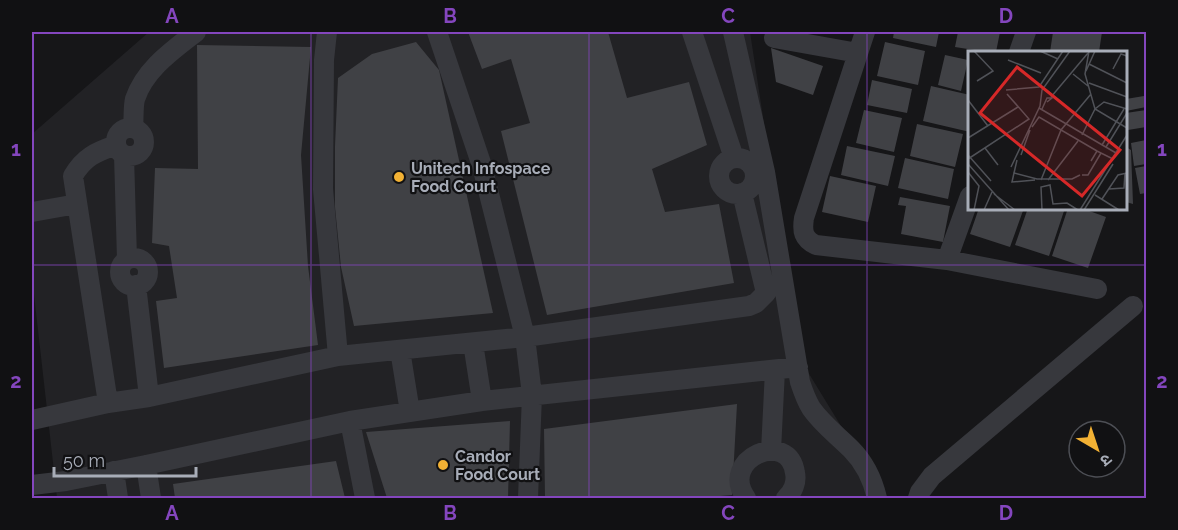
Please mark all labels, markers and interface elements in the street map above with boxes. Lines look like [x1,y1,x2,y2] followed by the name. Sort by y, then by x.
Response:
[165,4,179,28] text: A
[443,4,457,28] text: B
[721,4,735,28] text: C
[999,4,1013,28] text: D
[968,51,1127,210] inset map
[11,137,21,161] text: 1
[1157,137,1167,161] text: 1
[411,159,551,196] place label: Unitech Infospace Food Court
[392,170,406,184] marker: Unitech Infospace Food Court
[10,369,22,393] text: 2
[1156,369,1168,393] text: 2
[1067,419,1127,479] north arrow
[54,440,196,478] scale bar
[455,447,540,484] place label: Candor Food Court
[63,450,105,471] text: 50 m
[1096,450,1116,471] text: उ
[436,458,450,472] marker: Candor Food Court
[165,501,179,525] text: A
[443,501,457,525] text: B
[721,501,735,525] text: C
[999,501,1013,525] text: D

